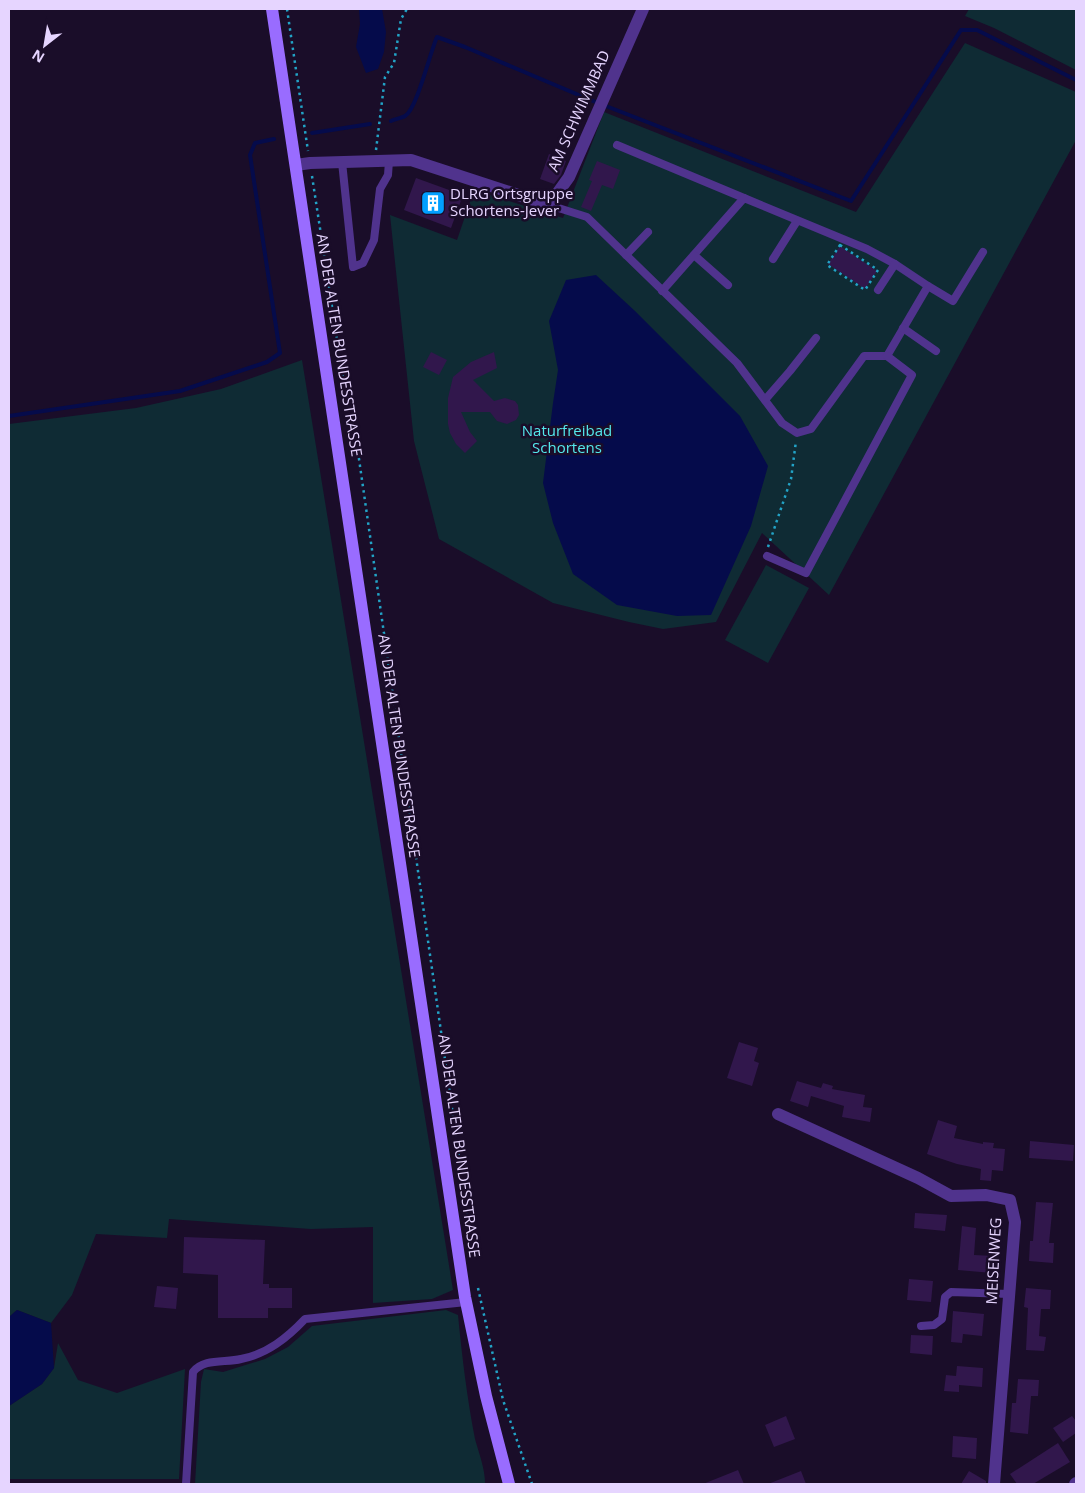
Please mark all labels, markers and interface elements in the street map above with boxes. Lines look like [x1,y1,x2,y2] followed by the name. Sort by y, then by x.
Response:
[20,20,70,70] north arrow
[28,45,48,68] text: N
[542,47,614,174] street label: AM SCHWIMMBAD
[450,183,573,220] place label: DLRG Ortsgruppe Schortens-Jever
[420,190,446,216] building icon: DLRG Ortsgruppe Schortens-Jever
[312,232,368,458] street label: AN DER ALTEN BUNDESSTRASSE
[522,420,612,457] park label: Naturfreibad Schortens
[374,633,426,859] street label: AN DER ALTEN BUNDESSTRASSE
[434,1033,486,1259] street label: AN DER ALTEN BUNDESSTRASSE
[981,1217,1005,1305] street label: MEISENWEG

